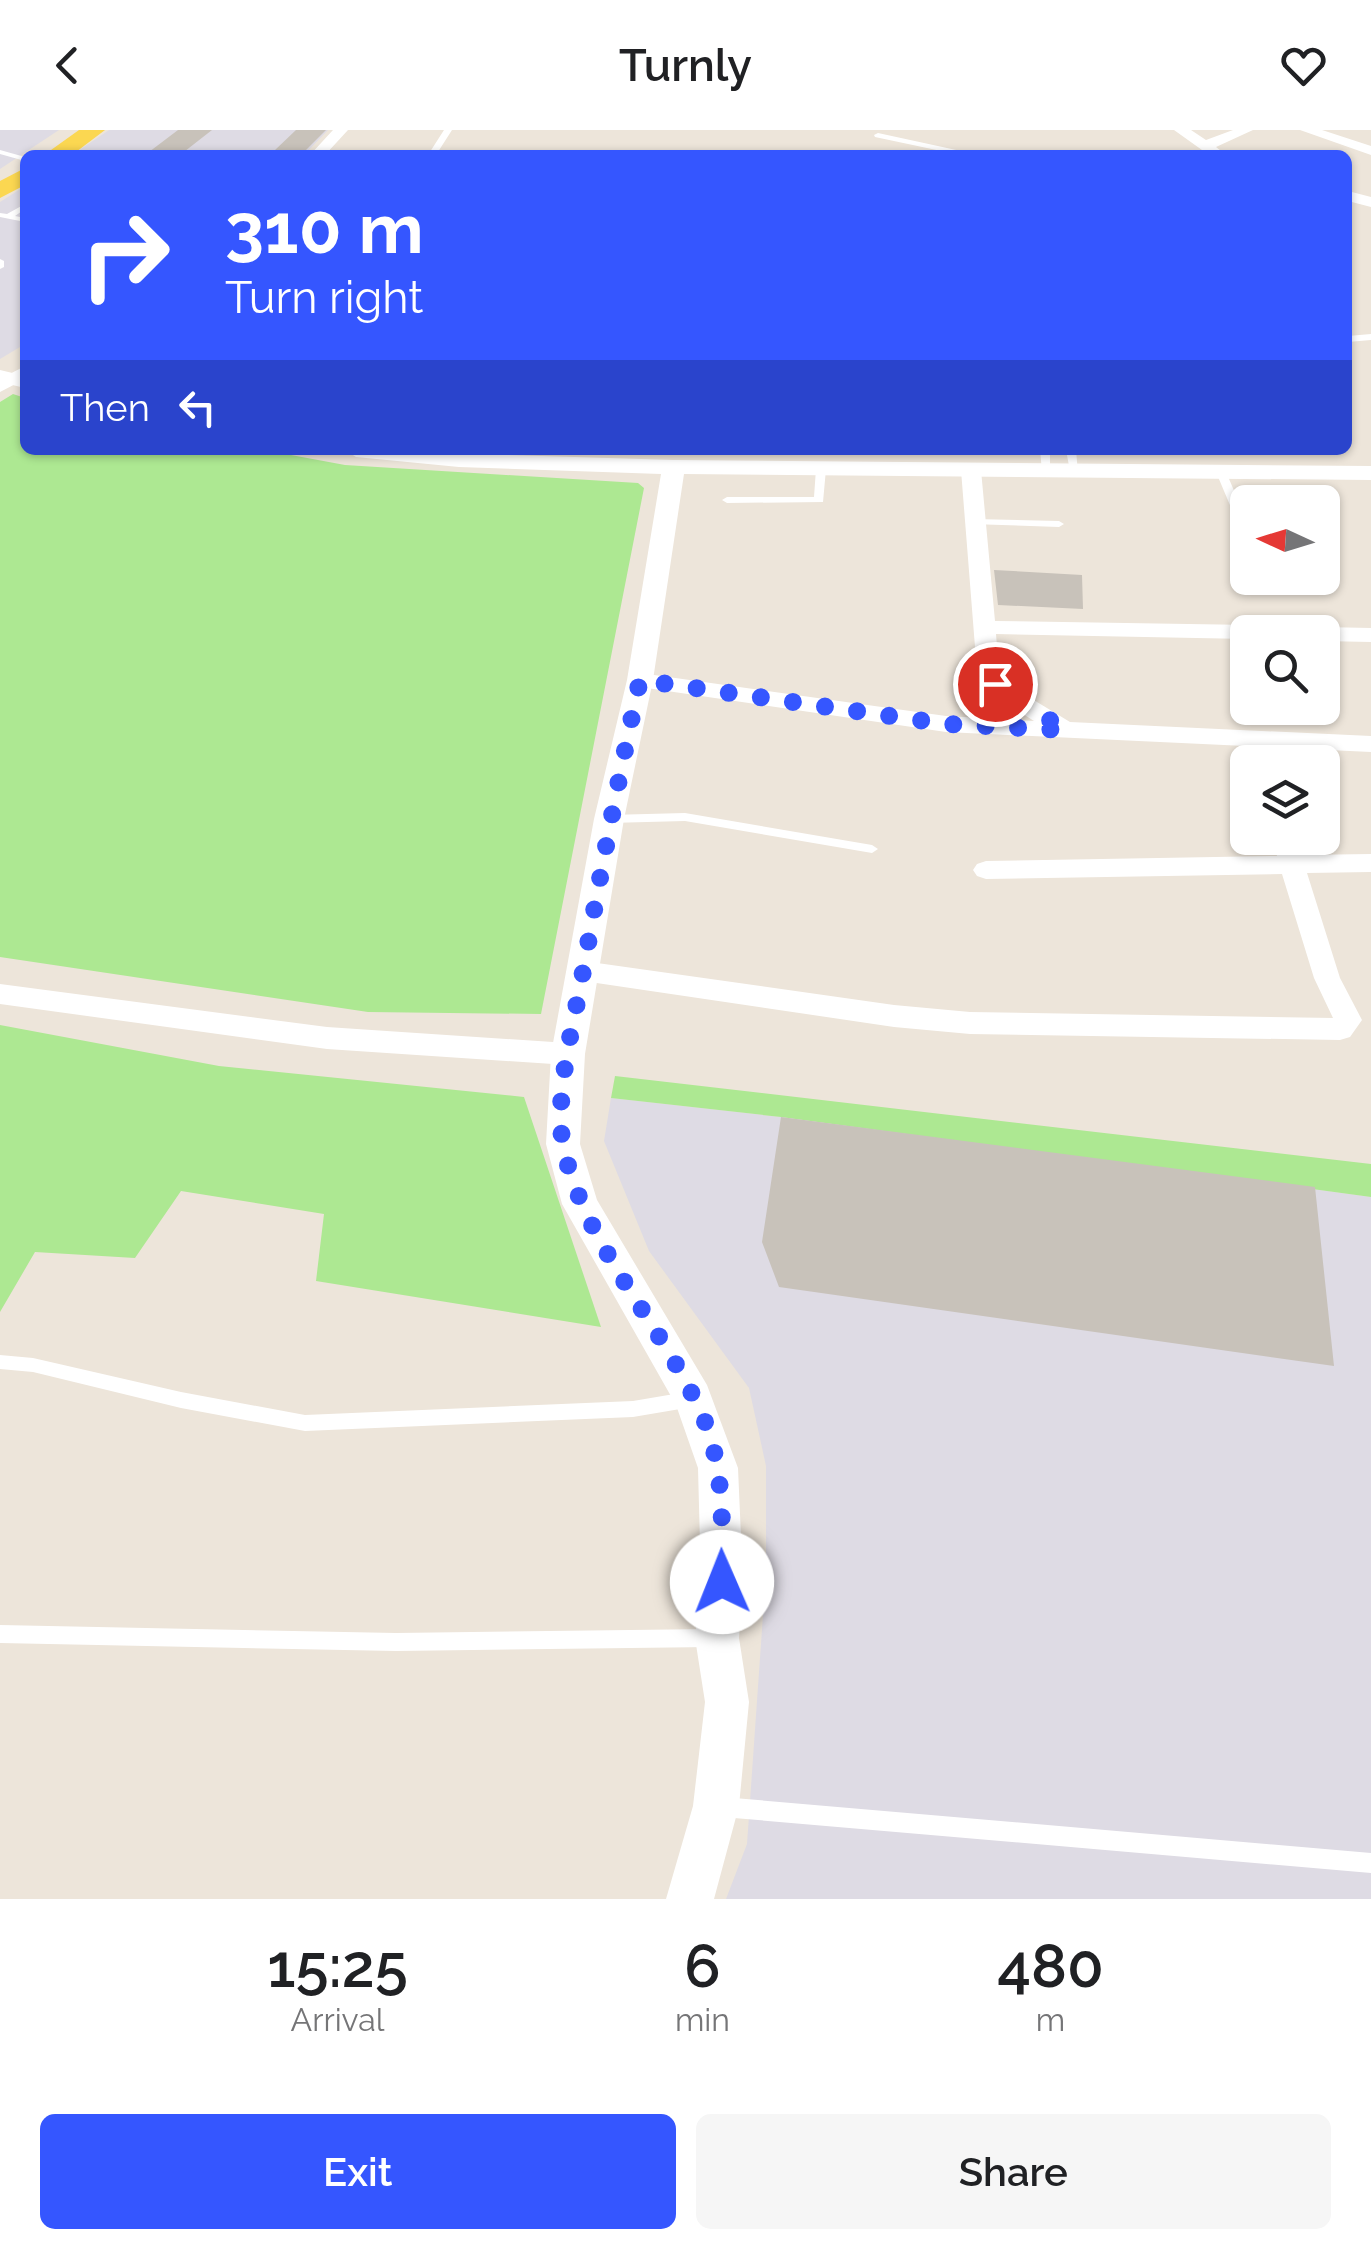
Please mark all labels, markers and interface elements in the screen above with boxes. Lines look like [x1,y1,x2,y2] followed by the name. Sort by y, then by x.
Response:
[40,38,95,93] icon: back
[1276,38,1331,93] icon: heart
[619,39,752,92] text: Turnly
[225,187,424,269] text: 310 m
[60,190,190,320] icon: right
[225,271,423,324] text: Turn right
[170,380,225,435] icon: left
[60,385,150,430] text: Then
[1230,485,1340,595] north arrow
[1230,485,1340,855] map controls
[1230,615,1340,725] button: search
[953,642,1038,727] pin
[968,657,1023,712] icon: arrive
[1230,745,1340,855] button: layers
[670,1530,774,1634] position arrow
[267,1931,408,2001] text: 15:25
[684,1931,721,2001] text: 6
[997,1931,1104,2001] text: 480
[291,2001,384,2038] text: Arrival
[675,2001,730,2038] text: min
[1036,2001,1065,2038] text: m
[40,2114,676,2229] button: Exit
[696,2114,1331,2229] button: Share

